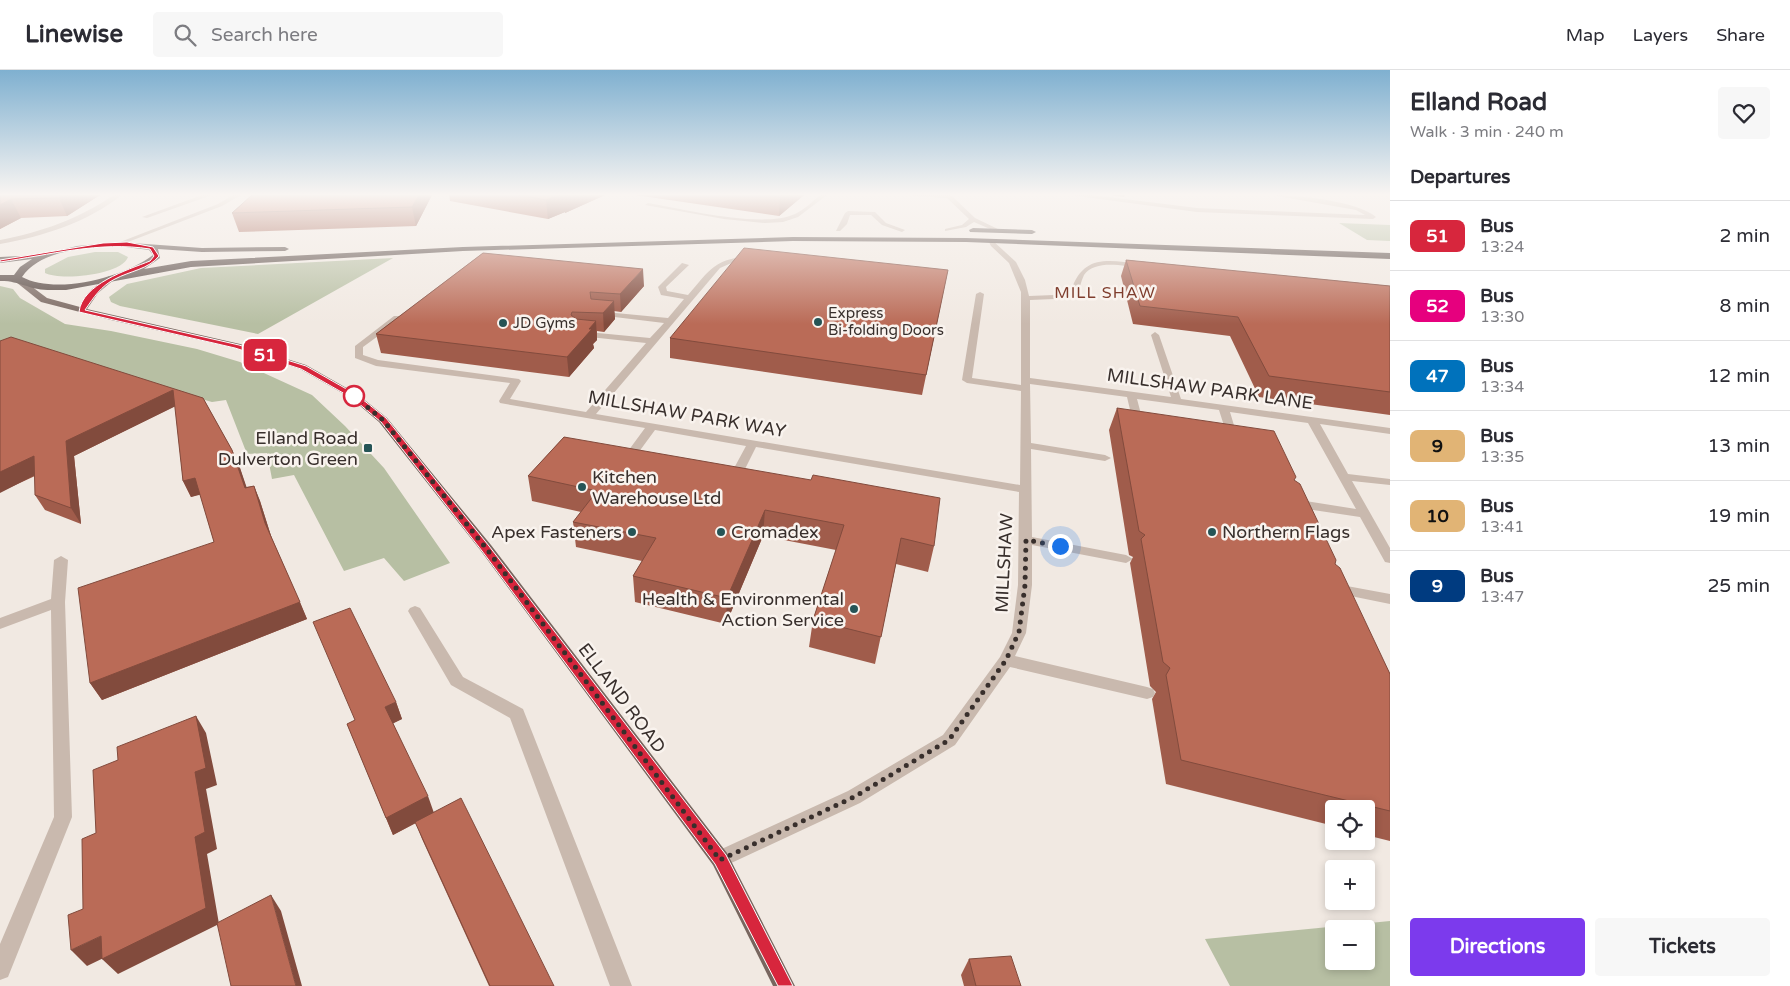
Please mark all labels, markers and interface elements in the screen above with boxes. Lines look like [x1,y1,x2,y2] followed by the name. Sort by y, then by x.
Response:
[153,12,503,57] search box
[25,20,123,49] text: Linewise
[171,21,199,49] icon: search
[211,24,318,46] text: Search here
[1566,24,1605,46] text: Map
[1633,24,1688,46] text: Layers
[1716,24,1765,46] text: Share
[1718,87,1770,139] button: heart
[1410,88,1547,117] text: Elland Road
[1410,122,1564,142] text: Walk · 3 min · 240 m
[1410,166,1510,188] text: Departures
[1480,215,1514,237] text: Bus
[1426,225,1449,247] text: 51
[1719,225,1770,247] text: 2 min
[1480,237,1524,257] text: 13:24
[1054,283,1156,303] district label: MILL SHAW
[1480,285,1514,307] text: Bus
[1426,295,1449,317] text: 52
[1719,295,1770,317] text: 8 min
[828,304,944,339] place label: Express Bi-folding Doors
[1480,307,1524,327] text: 13:30
[513,314,576,332] place label: JD Gyms
[812,316,824,328] marker: Express Bi-folding Doors
[497,317,509,329] marker: JD Gyms
[242,339,288,371] line badge: 51
[254,344,276,366] text: 51
[1480,355,1514,377] text: Bus
[1106,364,1314,414] street label: MILLSHAW PARK LANE
[1426,365,1449,387] text: 47
[1707,365,1770,387] text: 12 min
[1480,377,1524,397] text: 13:34
[343,385,365,407] unlabelled marker
[586,386,788,442] street label: MILLSHAW PARK WAY
[1480,425,1514,447] text: Bus
[218,427,358,470] place label: Elland Road Dulverton Green
[1432,435,1443,457] text: 9
[1707,435,1770,457] text: 13 min
[362,442,374,454] marker: Elland Road Dulverton Green
[1480,447,1524,467] text: 13:35
[592,466,721,509] place label: Kitchen Warehouse Ltd
[576,481,588,493] marker: Kitchen Warehouse Ltd
[1480,495,1514,517] text: Bus
[1426,505,1449,527] text: 10
[1707,505,1770,527] text: 19 min
[990,513,1018,613] street label: MILLSHAW
[1480,517,1524,537] text: 13:41
[491,521,622,543] place label: Apex Fasteners
[731,521,819,543] place label: Cromadex
[1222,521,1350,543] place label: Northern Flags
[626,526,638,538] marker: Apex Fasteners
[715,526,727,538] marker: Cromadex
[1206,526,1218,538] marker: Northern Flags
[1048,534,1073,559] your location
[1480,565,1514,587] text: Bus
[1432,575,1443,597] text: 9
[1707,575,1770,597] text: 25 min
[1480,587,1524,607] text: 13:47
[642,588,844,631] place label: Health & Environmental Action Service
[848,603,860,615] marker: Health & Environmental Action Service
[573,639,671,757] street label: ELLAND ROAD
[1325,800,1375,970] map controls
[1325,800,1375,850] button: locate
[1325,860,1375,910] button: +
[1410,918,1585,976] button: Directions
[1595,918,1770,976] button: Tickets
[1325,920,1375,970] button: −

